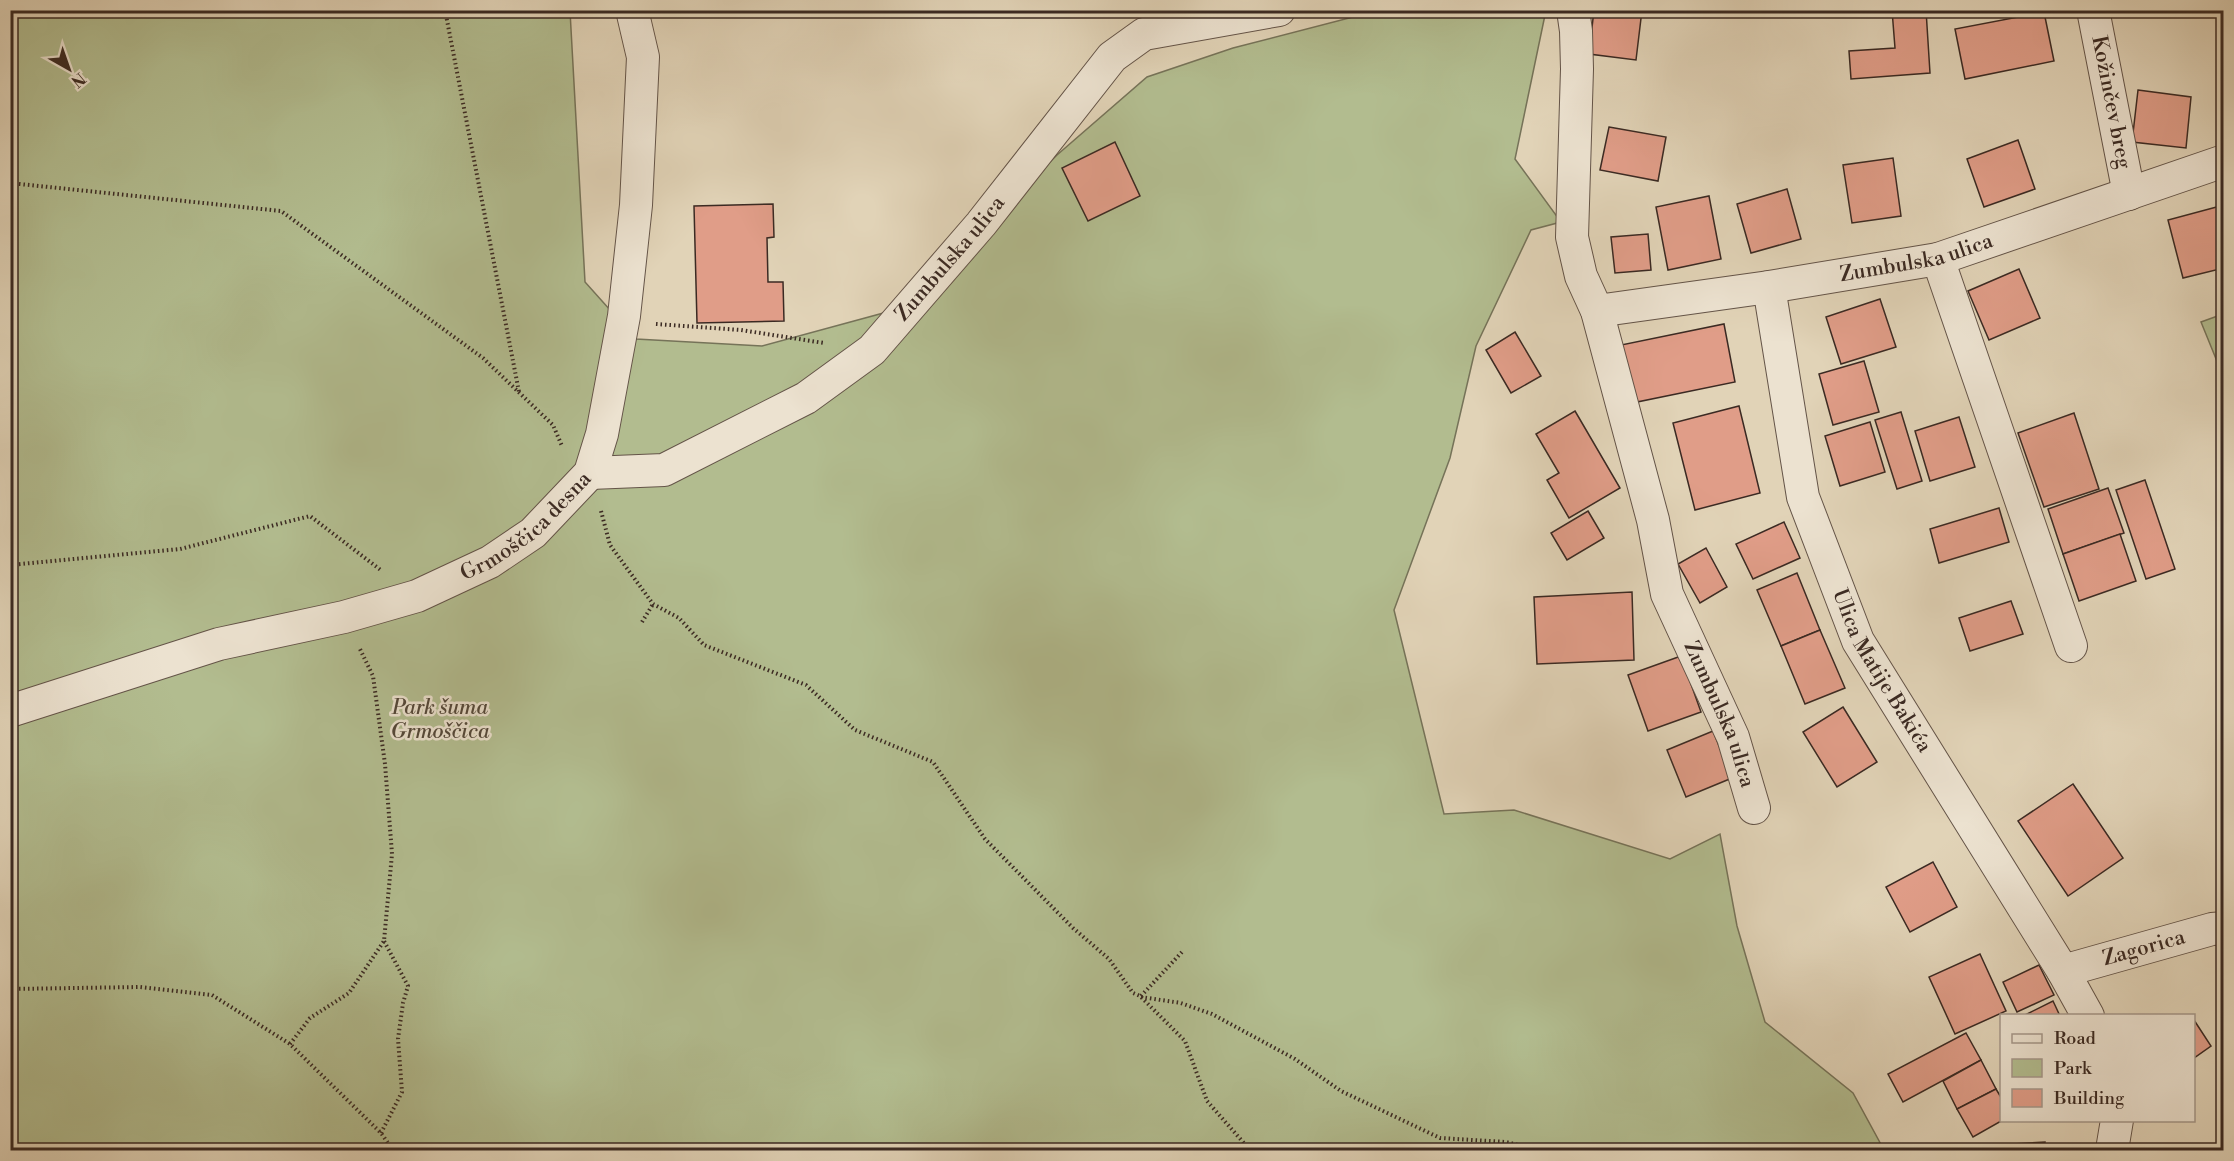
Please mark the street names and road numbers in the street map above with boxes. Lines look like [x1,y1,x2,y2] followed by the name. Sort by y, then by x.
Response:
[2085,34,2137,171] street label: Kožinčev breg
[890,191,1011,327] street label: Zumbulska ulica
[1838,228,1997,288] street label: Zumbulska ulica
[456,466,597,587] street label: Grmoščica desna
[1826,585,1937,758] street label: Ulica Matije Bakića
[1678,637,1760,791] street label: Zumbulska ulica
[2100,924,2188,972] street label: Zagorica

